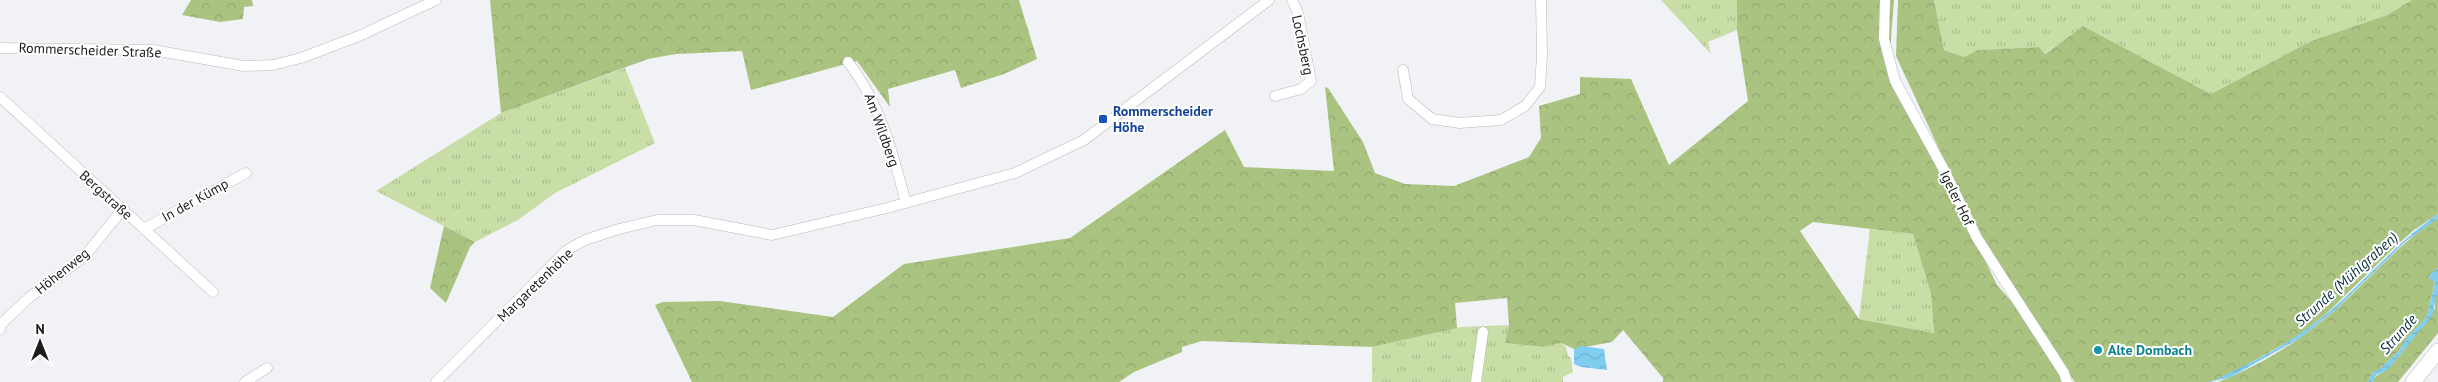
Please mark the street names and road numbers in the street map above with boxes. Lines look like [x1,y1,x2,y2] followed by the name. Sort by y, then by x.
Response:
[1288,13,1318,77] street label: Lochsberg
[18,39,162,61] street label: Rommerscheider Straße
[860,91,904,169] street label: Am Wildberg
[76,166,136,224] street label: Bergstraße
[1936,167,1978,229] street label: Igeler Hof
[158,174,232,226] street label: In der Kümp
[31,244,93,298] street label: Höhenweg
[493,244,577,326] street label: Margaretenhöhe

